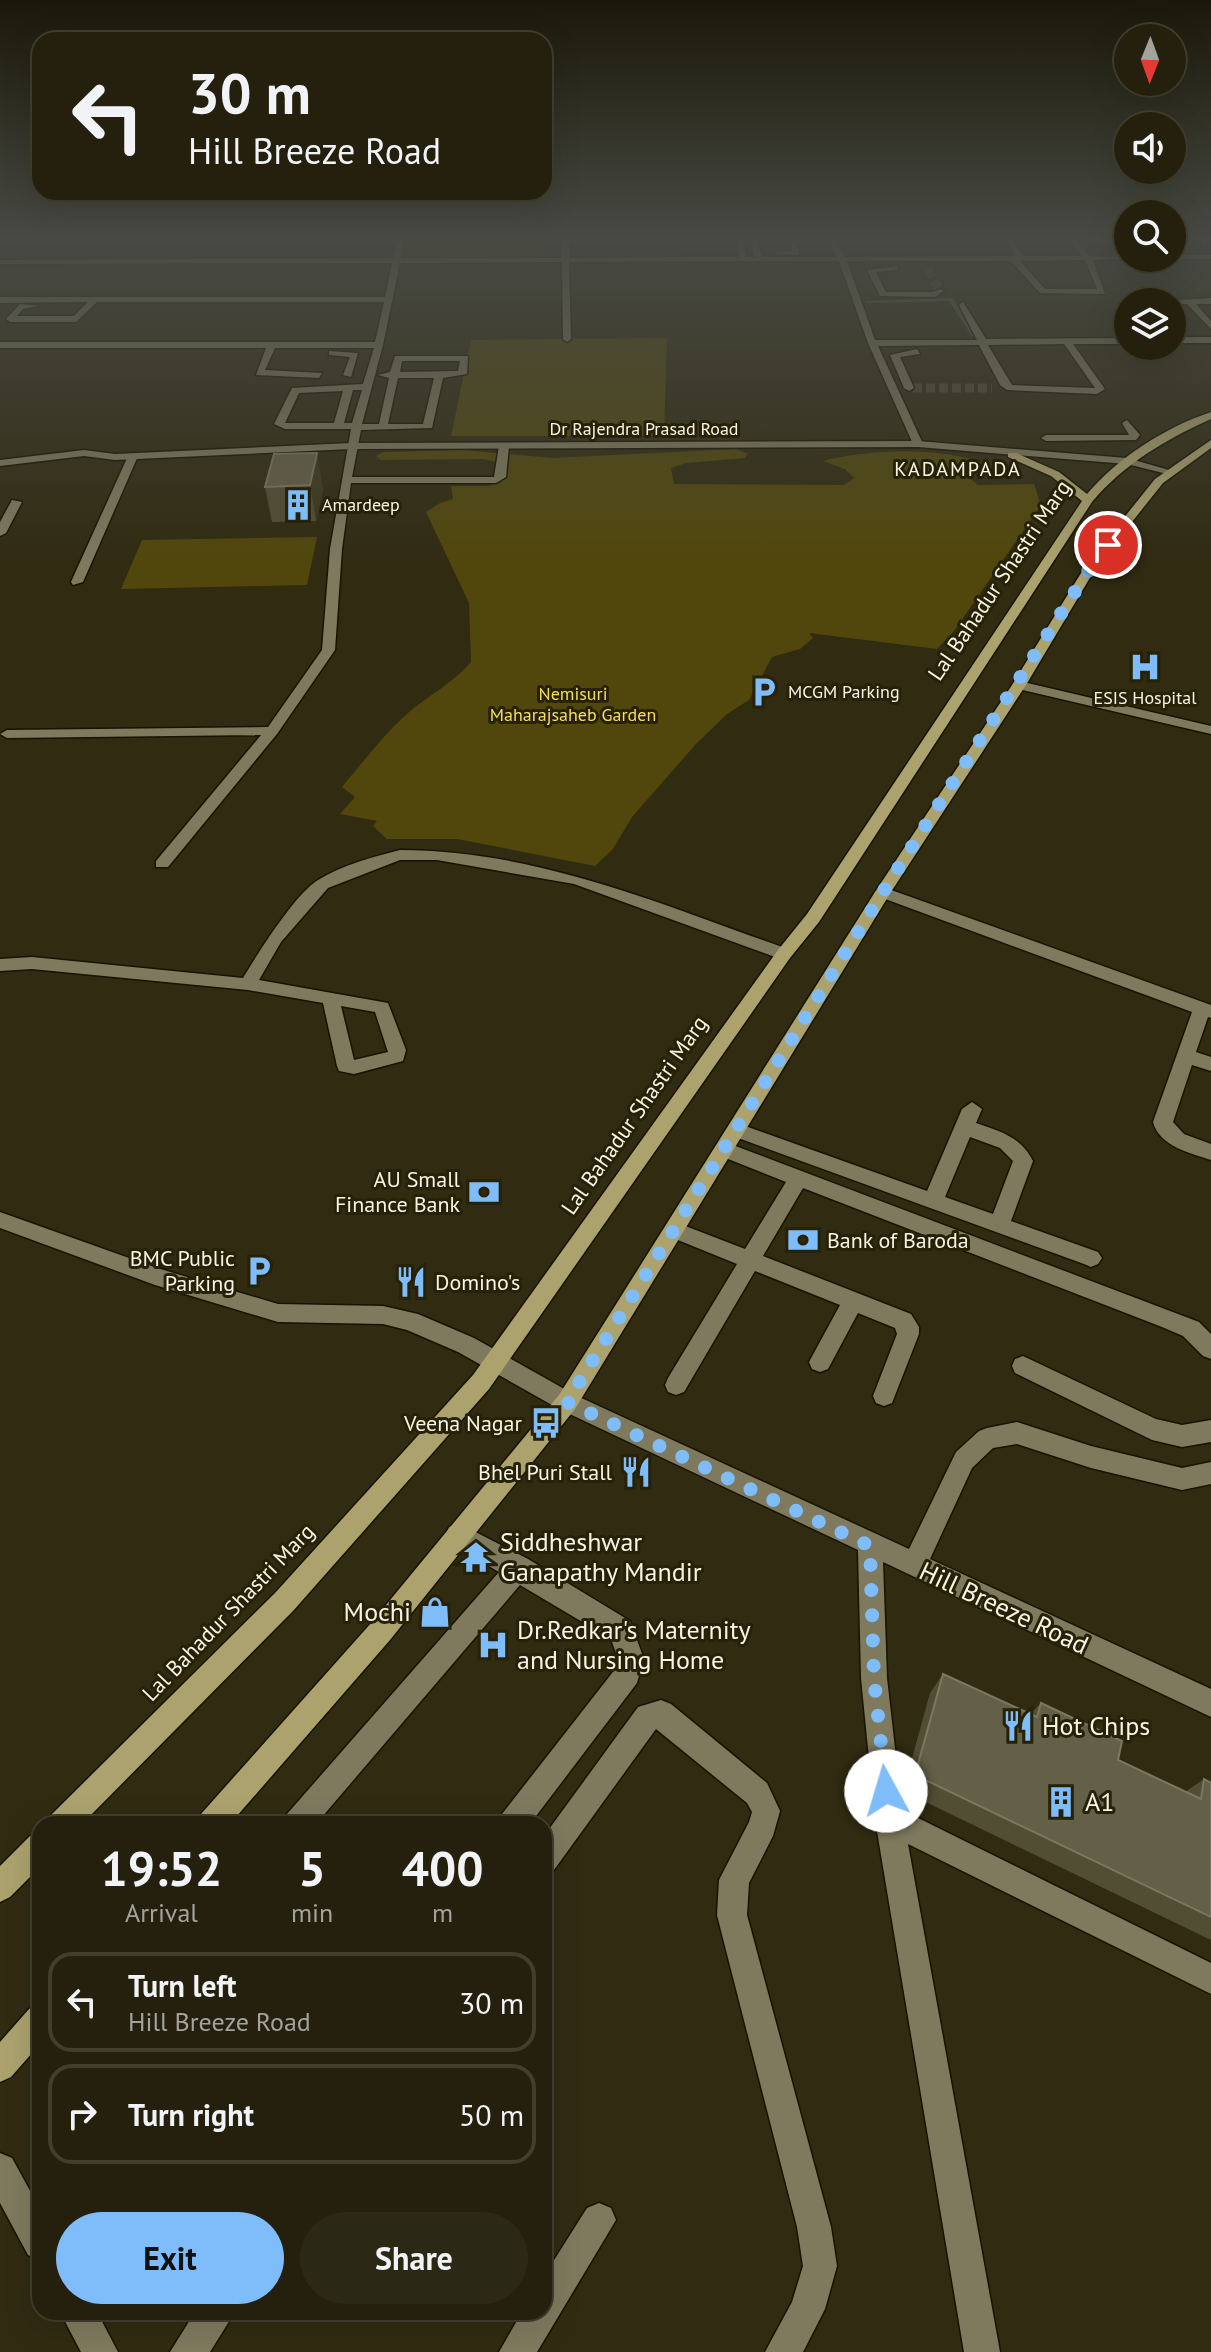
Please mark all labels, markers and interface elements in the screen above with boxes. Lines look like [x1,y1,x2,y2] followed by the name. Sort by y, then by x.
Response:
[1114,24,1186,96] north arrow
[1114,24,1186,360] map controls
[188,57,311,129] text: 30 m
[56,64,160,168] icon: left
[1114,112,1186,184] button: sound
[188,127,441,174] text: Hill Breeze Road
[1114,200,1186,272] button: search
[1114,288,1186,360] button: layers
[549,417,739,440] street label: Dr Rajendra Prasad Road
[894,456,1022,482] district label: KADAMPADA
[921,474,1077,686] street label: Lal Bahadur Shastri Marg
[281,488,315,522] building icon: Amardeep
[322,493,400,516] place label: Amardeep
[1074,511,1142,579] pin
[1086,523,1130,567] icon: arrive
[1128,650,1162,684] hospital icon: ESIS Hospital
[747,675,781,709] parking icon: MCGM Parking
[788,680,900,703] place label: MCGM Parking
[490,682,656,726] park label: Nemisuri Maharajsaheb Garden
[1094,686,1197,709] place label: ESIS Hospital
[555,1010,713,1220] street label: Lal Bahadur Shastri Marg
[335,1165,461,1218] place label: AU Small Finance Bank
[467,1175,501,1209] bank icon: AU Small Finance Bank
[786,1223,820,1257] bank icon: Bank of Baroda
[827,1226,969,1254] place label: Bank of Baroda
[130,1244,235,1297] place label: BMC Public Parking
[242,1254,276,1288] parking icon: BMC Public Parking
[394,1265,428,1299] restaurant icon: Domino's
[435,1268,520,1296] place label: Domino's
[529,1406,563,1440] bus stop icon: Veena Nagar
[403,1409,523,1437] place label: Veena Nagar
[619,1455,653,1489] restaurant icon: Bhel Puri Stall
[478,1458,613,1486] place label: Bhel Puri Stall
[136,1517,320,1707] street label: Lal Bahadur Shastri Marg
[500,1525,702,1588] place label: Siddheshwar Ganapathy Mandir
[459,1540,493,1574] temple icon: Siddheshwar Ganapathy Mandir
[914,1554,1094,1661] street label: Hill Breeze Road
[344,1595,411,1628] place label: Mochi
[418,1595,452,1629] shop icon: Mochi
[517,1613,751,1676] place label: Dr.Redkar's Maternity and Nursing Home
[476,1628,510,1662] hospital icon: Dr.Redkar's Maternity and Nursing Home
[1001,1709,1035,1743] restaurant icon: Hot Chips
[1042,1709,1150,1742] place label: Hot Chips
[844,1749,928,1833] position arrow
[1044,1785,1078,1819] building icon: A1
[1085,1785,1114,1818] place label: A1
[101,1837,222,1899] text: 19:52
[298,1837,326,1899] text: 5
[402,1837,483,1899] text: 400
[125,1896,198,1929] text: Arrival
[291,1896,333,1929] text: min
[432,1896,453,1929] text: m
[128,1966,236,2005] text: Turn left
[60,1980,104,2024] icon: left
[459,1983,524,2022] text: 30 m
[128,2005,311,2038] text: Hill Breeze Road
[60,2092,104,2136] icon: right
[128,2095,254,2134] text: Turn right
[459,2095,524,2134] text: 50 m
[56,2212,284,2304] button: Exit
[300,2212,528,2304] button: Share

